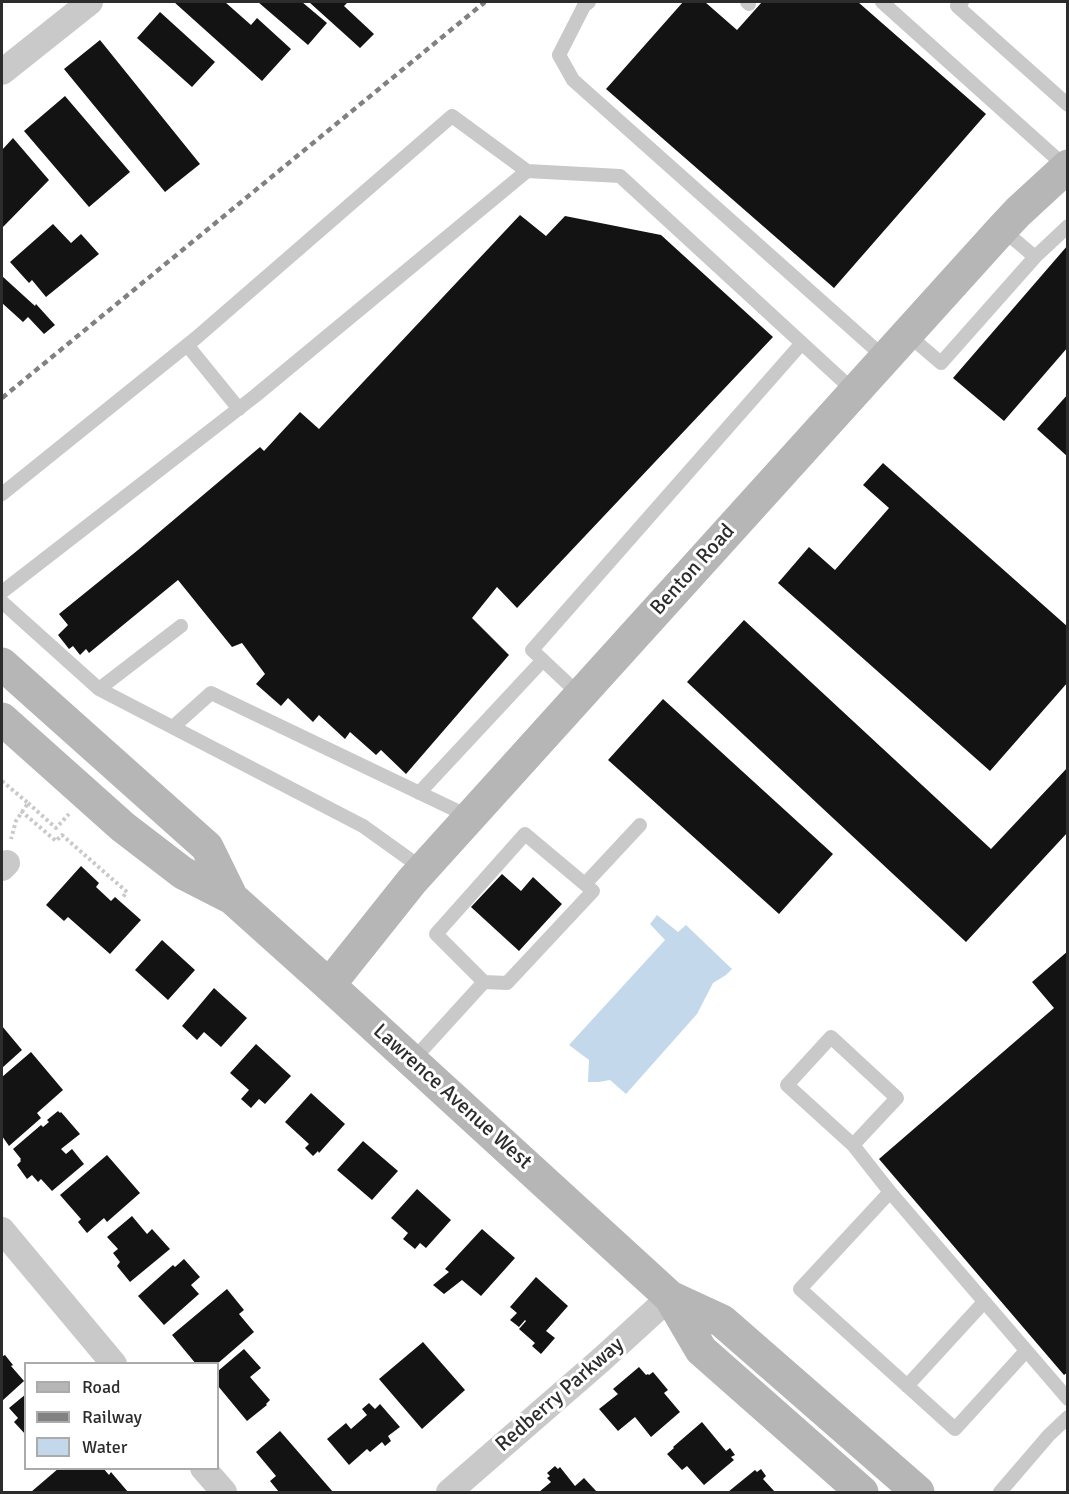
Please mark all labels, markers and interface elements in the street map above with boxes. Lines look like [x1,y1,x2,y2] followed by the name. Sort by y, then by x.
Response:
[646,519,740,621] street label: Benton Road
[367,1019,537,1175] street label: Lawrence Avenue West
[491,1333,629,1457] street label: Redberry Parkway
[24,1362,219,1470] legend
[82,1376,121,1398] text: Road
[82,1406,142,1428] text: Railway
[82,1436,127,1458] text: Water

